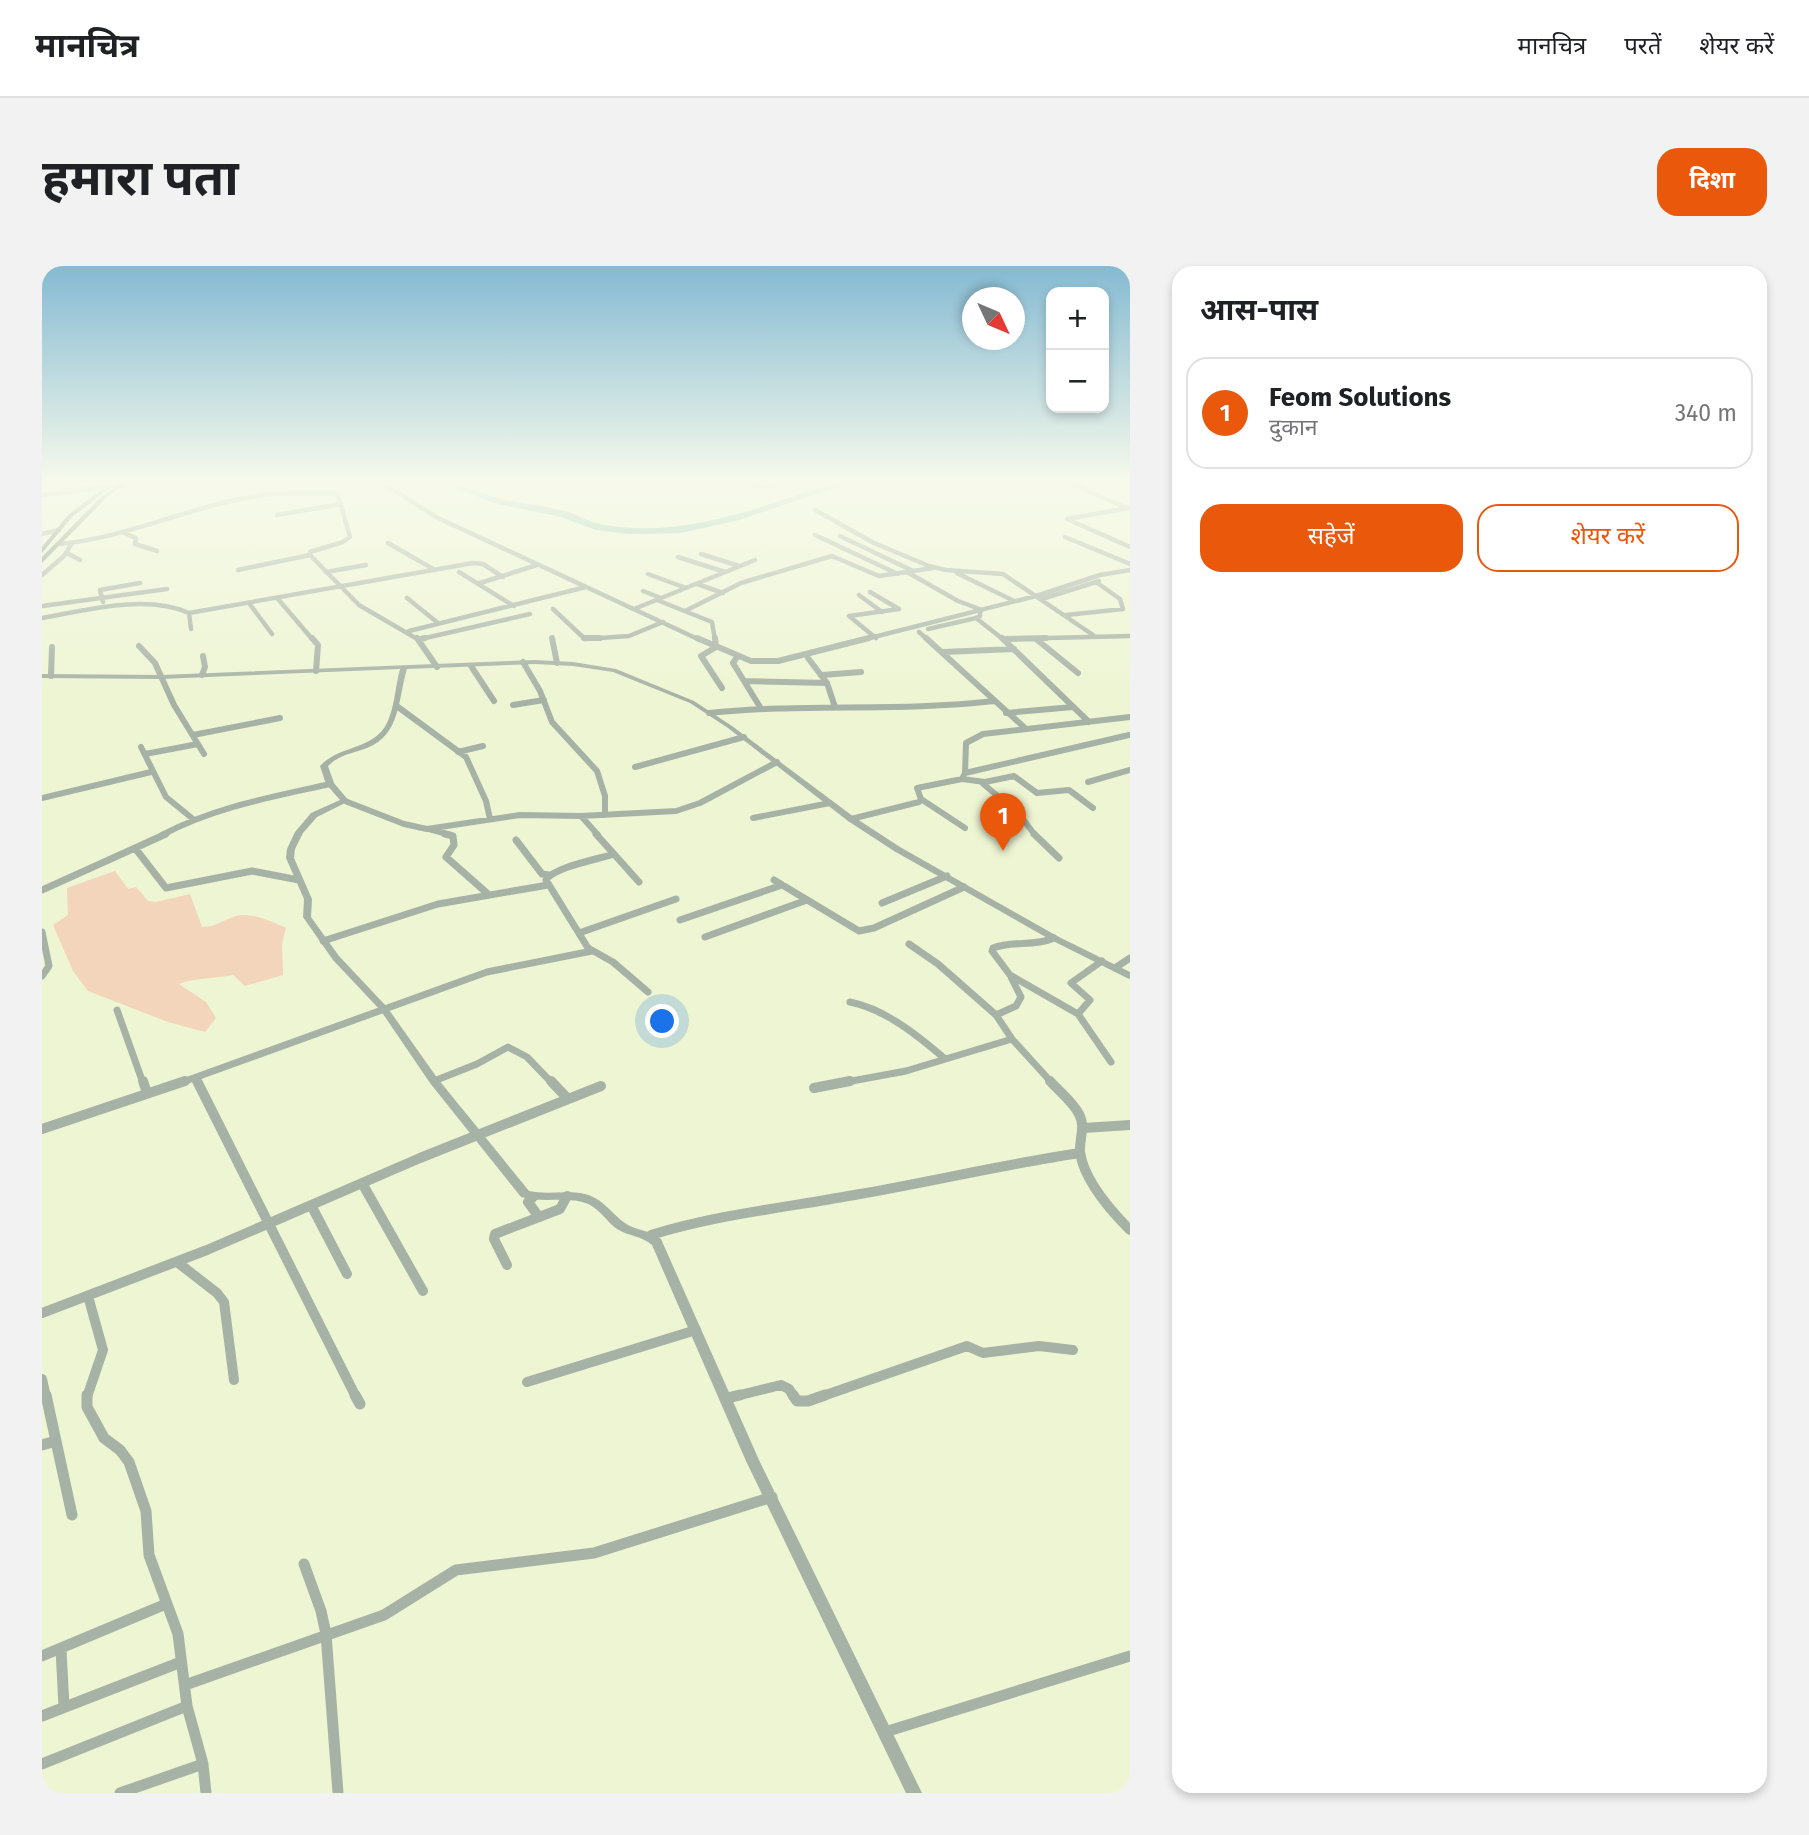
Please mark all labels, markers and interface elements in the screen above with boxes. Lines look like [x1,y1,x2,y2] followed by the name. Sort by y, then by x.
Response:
[35,26,139,66] text: मानचित्र
[1518,32,1586,60] text: मानचित्र
[1624,32,1661,60] text: परतें
[1699,32,1774,60] text: शेयर करें
[1657,148,1767,216] button: दिशा
[42,149,239,208] text: हमारा पता
[962,287,1025,350] north arrow
[1046,287,1109,413] map controls
[1046,287,1109,350] button: +
[1200,292,1318,328] text: आस-पास
[1046,350,1109,413] button: −
[1269,382,1451,413] text: Feom Solutions
[1220,399,1230,427] text: 1
[1675,399,1737,427] text: 340 m
[1269,413,1318,441] text: दुकान
[1200,504,1463,572] button: सहेजें
[1477,504,1739,572] button: शेयर करें
[980,793,1026,851] pin: 1
[645,1004,679,1038] your location

